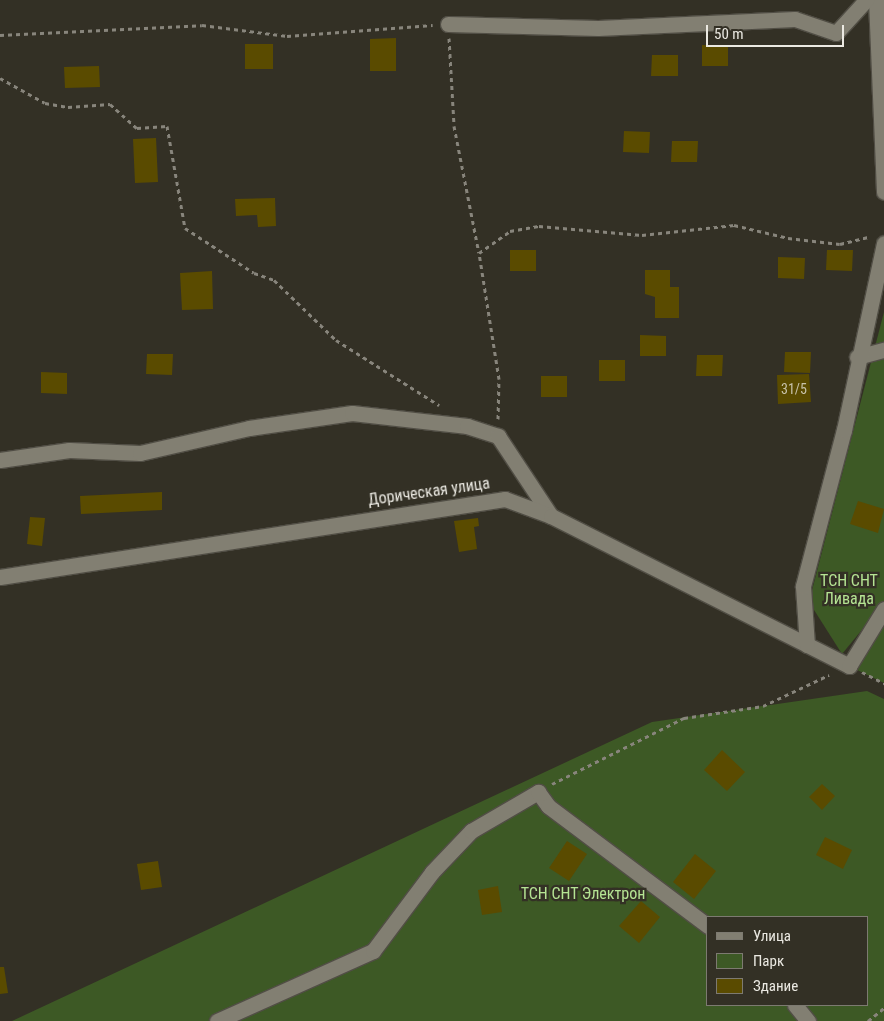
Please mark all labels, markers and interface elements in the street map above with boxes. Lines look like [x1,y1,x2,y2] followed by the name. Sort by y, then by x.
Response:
[709,15,846,47] scale bar
[714,25,744,43] text: 50 m
[781,381,807,397] house number: 31/5
[367,474,491,510] street label: Дорическая улица
[820,571,878,609] park label: ТСН СНТ Ливада
[520,884,646,904] park label: ТСН СНТ Электрон
[706,916,869,1006] legend
[753,927,791,945] text: Улица
[753,952,784,970] text: Парк
[753,977,798,995] text: Здание

